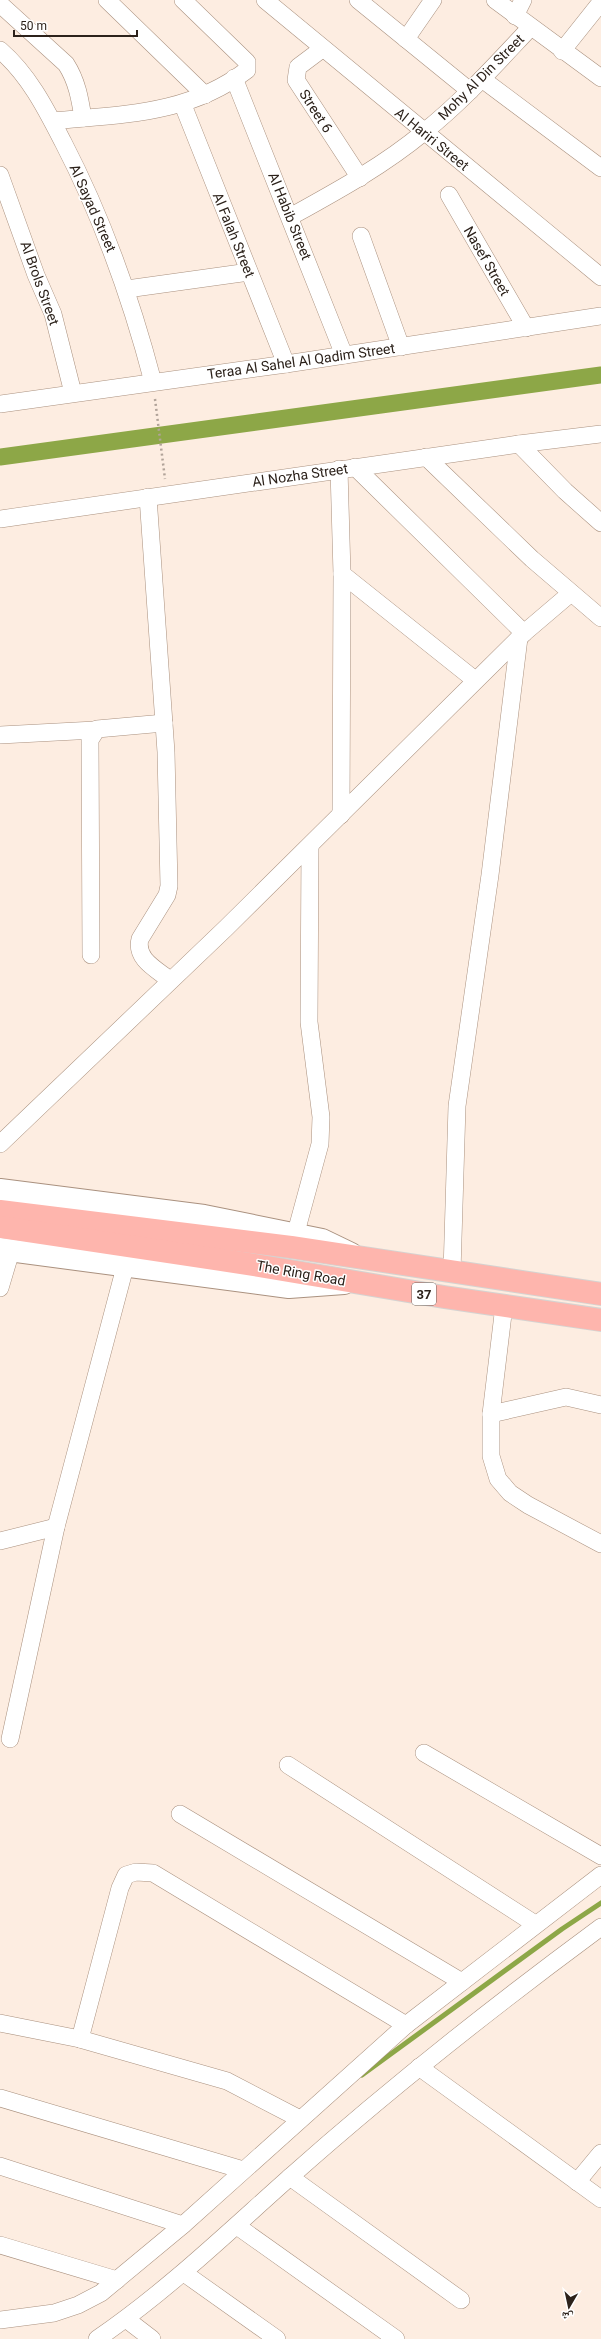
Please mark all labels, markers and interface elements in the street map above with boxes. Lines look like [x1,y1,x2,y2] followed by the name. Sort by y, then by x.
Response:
[14,12,137,38] scale bar
[20,19,47,33] text: 50 m
[435,30,528,123] street label: Mohy Al Din Street
[296,86,336,136] street label: Street 6
[392,104,472,174] street label: Al Hariri Street
[67,162,120,255] street label: Al Sayad Street
[265,170,315,263] street label: Al Habib Street
[210,190,258,280] street label: Al Falah Street
[461,223,514,299] street label: Nasef Street
[17,239,63,328] street label: Al Brols Street
[206,340,396,382] street label: Teraa Al Sahel Al Qadim Street
[251,460,349,490] street label: Al Nozha Street
[255,1257,347,1289] street label: The Ring Road
[412,1283,436,1305] road number: 37
[549,2287,589,2327] north arrow
[560,2308,574,2324] text: ش

